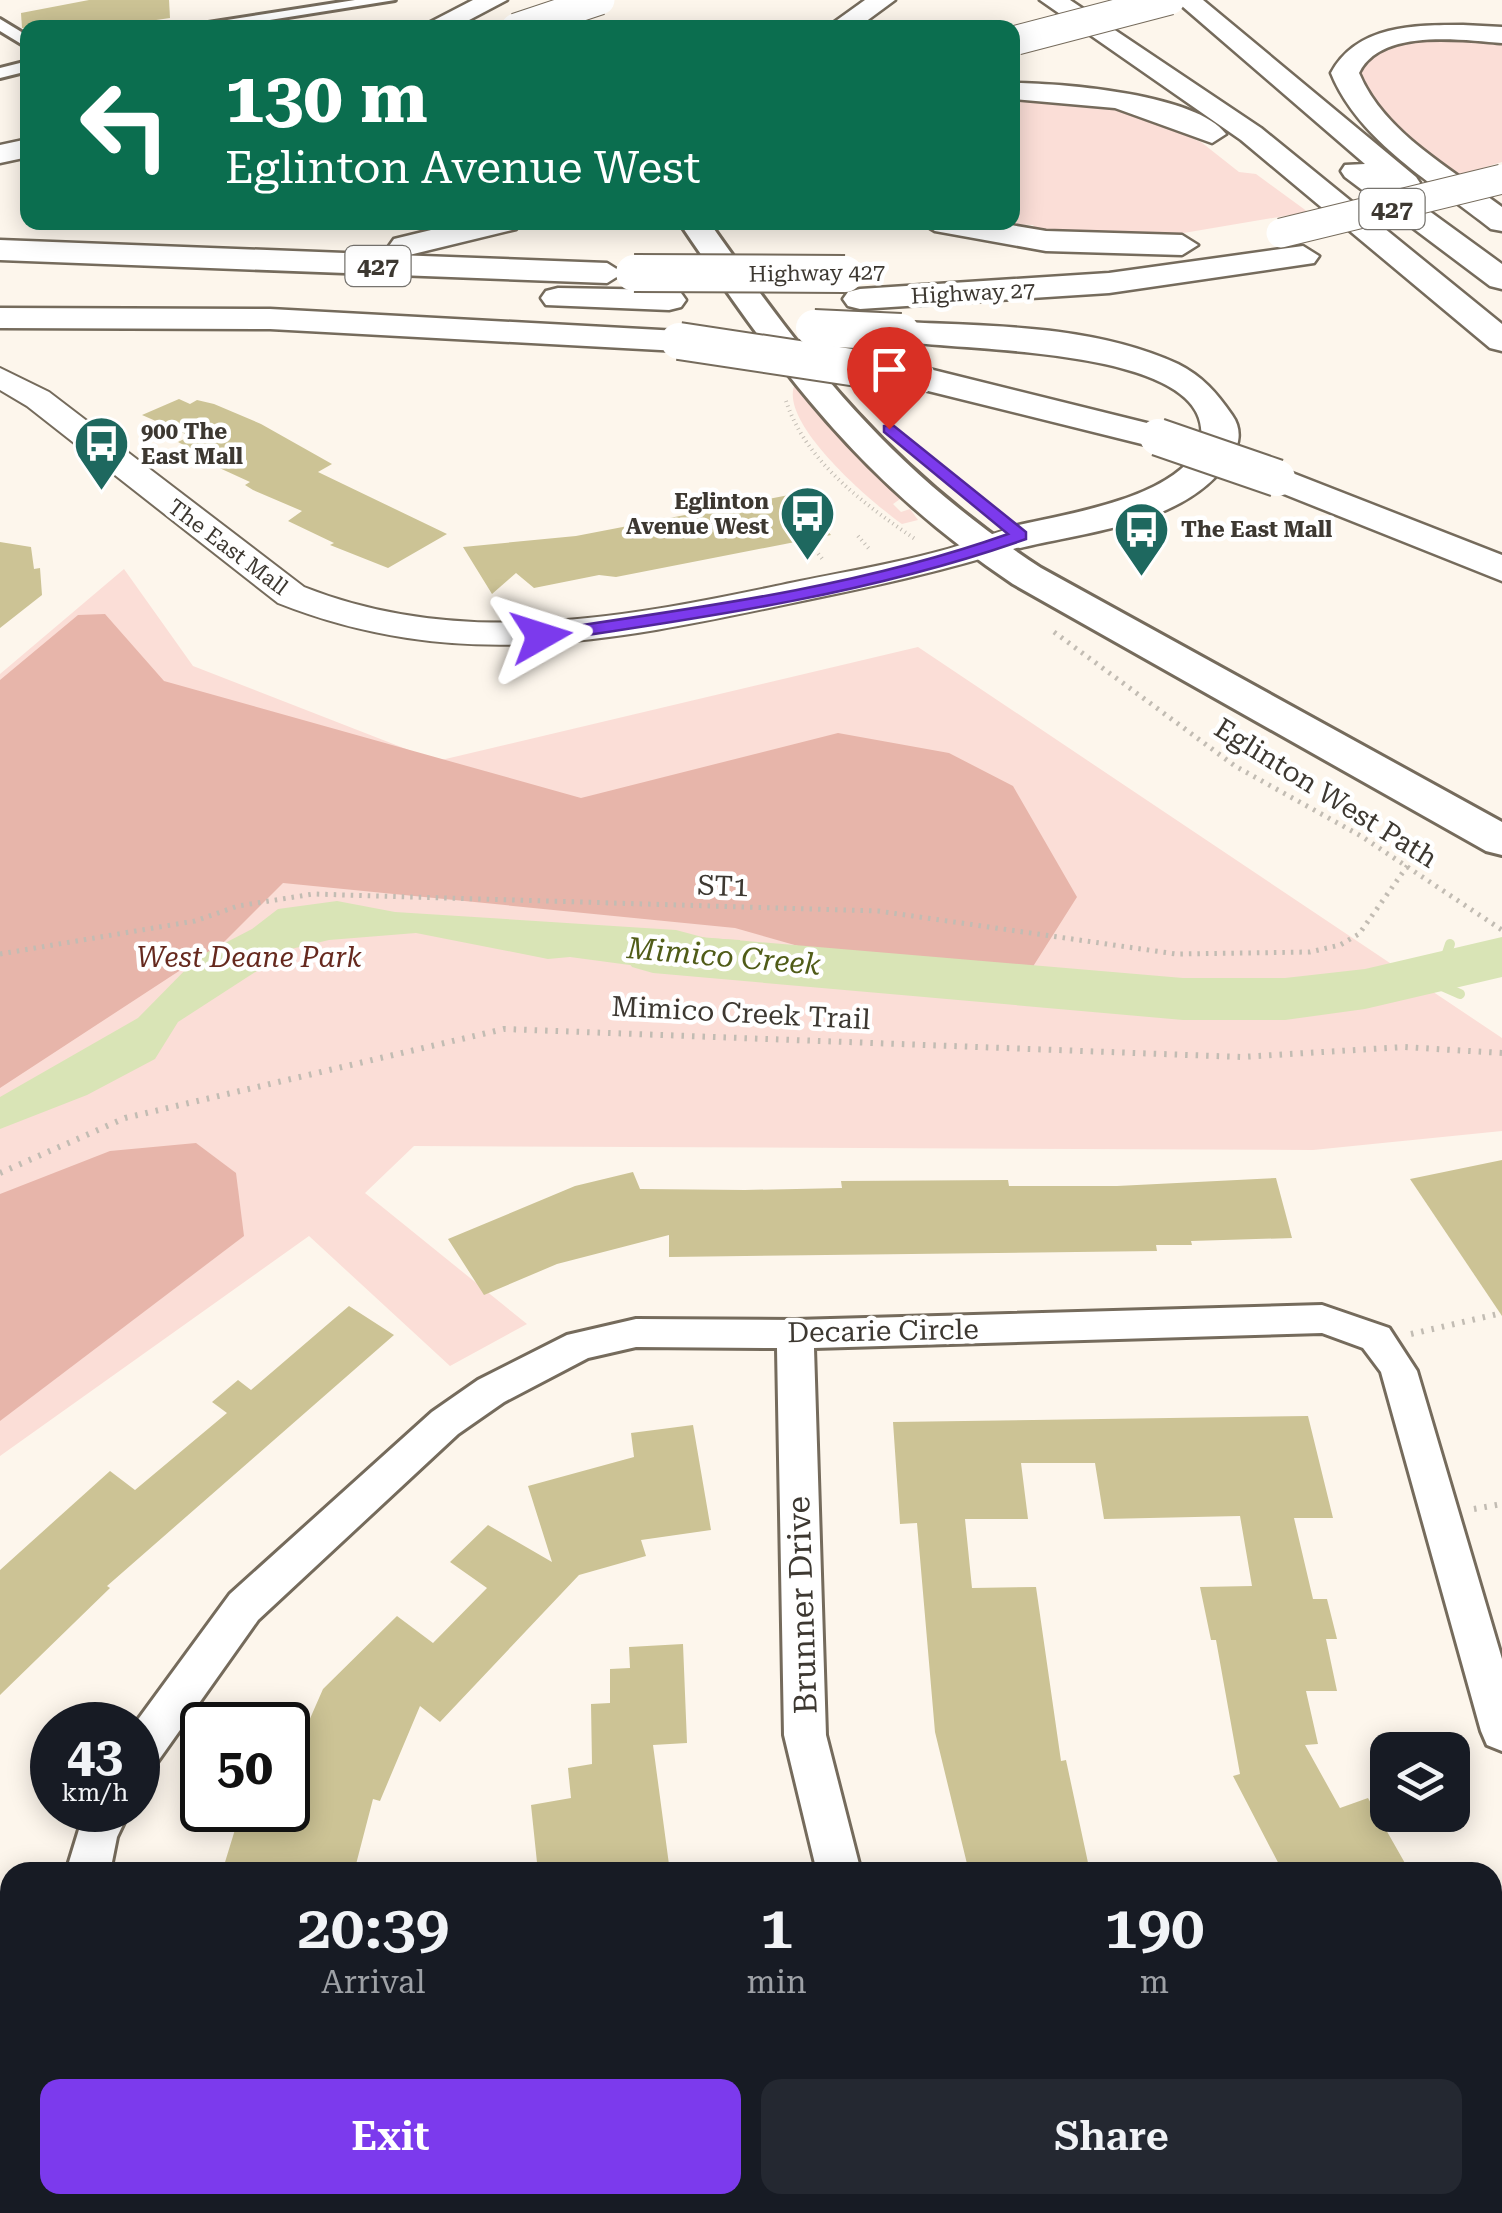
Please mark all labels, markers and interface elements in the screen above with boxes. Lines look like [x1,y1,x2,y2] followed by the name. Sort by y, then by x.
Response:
[225,57,428,139] text: 130 m
[60,60,190,190] icon: left
[225,141,700,194] text: Eglinton Avenue West
[1360,189,1424,229] road number: 427
[346,246,410,286] road number: 427
[748,259,886,287] street label: Highway 427
[910,277,1036,309] street label: Highway 27
[847,327,932,430] pin
[862,342,917,397] icon: arrive
[72,414,132,493] bus stop icon: 900 The East Mall
[141,419,243,469] place label: 900 The East Mall
[778,484,838,563] bus stop icon: Eglinton Avenue West
[626,489,769,539] place label: Eglinton Avenue West
[163,494,293,600] street label: The East Mall
[1112,499,1172,578] bus stop icon: The East Mall
[1181,517,1332,542] place label: The East Mall
[489,584,593,688] position arrow
[1209,711,1443,875] street label: Eglinton West Path
[697,869,749,903] street label: ST1
[625,930,823,982] water label: Mimico Creek
[136,941,362,974] park label: West Deane Park
[611,990,872,1036] street label: Mimico Creek Trail
[787,1313,979,1349] street label: Decarie Circle
[779,1495,825,1715] street label: Brunner Drive
[180,1702,310,1832] speed limit sign: 50
[67,1726,123,1784] text: 43
[1370,1732,1470,1832] map controls
[1370,1732,1470,1832] button: layers
[62,1778,128,1807] text: km/h
[297,1892,449,1963] text: 20:39
[760,1892,793,1963] text: 1
[1104,1892,1205,1963] text: 190
[321,1963,425,2001] text: Arrival
[747,1963,807,2001] text: min
[1140,1963,1169,2001] text: m
[40,2079,741,2194] button: Exit
[761,2079,1462,2194] button: Share

